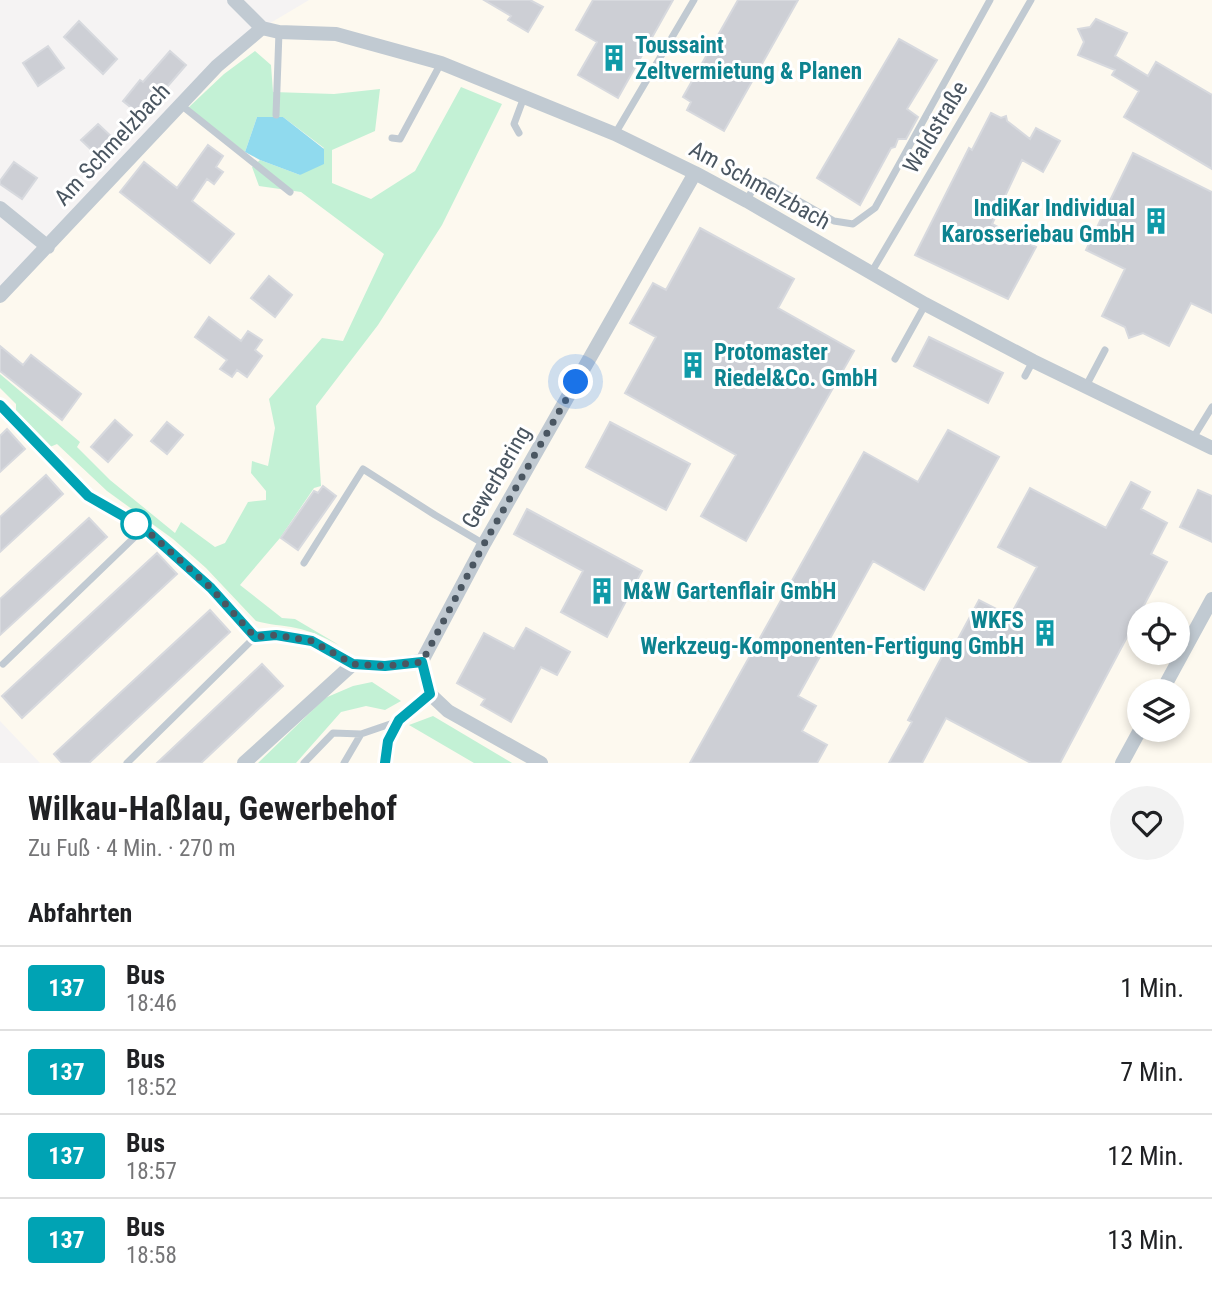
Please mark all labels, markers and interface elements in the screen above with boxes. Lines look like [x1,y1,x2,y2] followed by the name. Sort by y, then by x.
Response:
[635,32,862,85] place label: Toussaint Zeltvermietung & Planen
[599,43,629,73] building icon: Toussaint Zeltvermietung & Planen
[897,76,973,178] street label: Waldstraße
[49,78,176,211] street label: Am Schmelzbach
[685,136,835,235] street label: Am Schmelzbach
[942,195,1135,248] place label: IndiKar Individual Karosseriebau GmbH
[1141,206,1171,236] building icon: IndiKar Individual Karosseriebau GmbH
[714,339,878,392] place label: Protomaster Riedel&Co. GmbH
[678,350,708,380] building icon: Protomaster Riedel&Co. GmbH
[558,364,593,399] your location
[456,421,537,533] street label: Gewerbering
[121,509,151,539] unlabelled marker
[587,576,617,606] building icon: M&W Gartenflair GmbH
[623,578,836,605] place label: M&W Gartenflair GmbH
[1127,602,1190,742] map controls
[1127,602,1190,665] button: locate
[640,607,1024,660] place label: WKFS Werkzeug-Komponenten-Fertigung GmbH
[1030,618,1060,648] building icon: WKFS Werkzeug-Komponenten-Fertigung GmbH
[1127,679,1190,742] button: layers
[1110,786,1184,860] button: heart
[28,789,397,828] text: Wilkau-Haßlau, Gewerbehof
[28,835,236,862] text: Zu Fuß · 4 Min. · 270 m
[28,898,132,928] text: Abfahrten
[126,960,165,990] text: Bus
[1120,973,1184,1003] text: 1 Min.
[48,974,85,1002] text: 137
[126,990,177,1017] text: 18:46
[126,1044,165,1074] text: Bus
[1120,1057,1184,1087] text: 7 Min.
[48,1058,85,1086] text: 137
[126,1074,177,1101] text: 18:52
[126,1128,165,1158] text: Bus
[1107,1141,1184,1171] text: 12 Min.
[48,1142,85,1170] text: 137
[126,1158,177,1185] text: 18:57
[126,1212,165,1242] text: Bus
[1107,1225,1184,1255] text: 13 Min.
[48,1226,85,1254] text: 137
[126,1242,177,1269] text: 18:58

